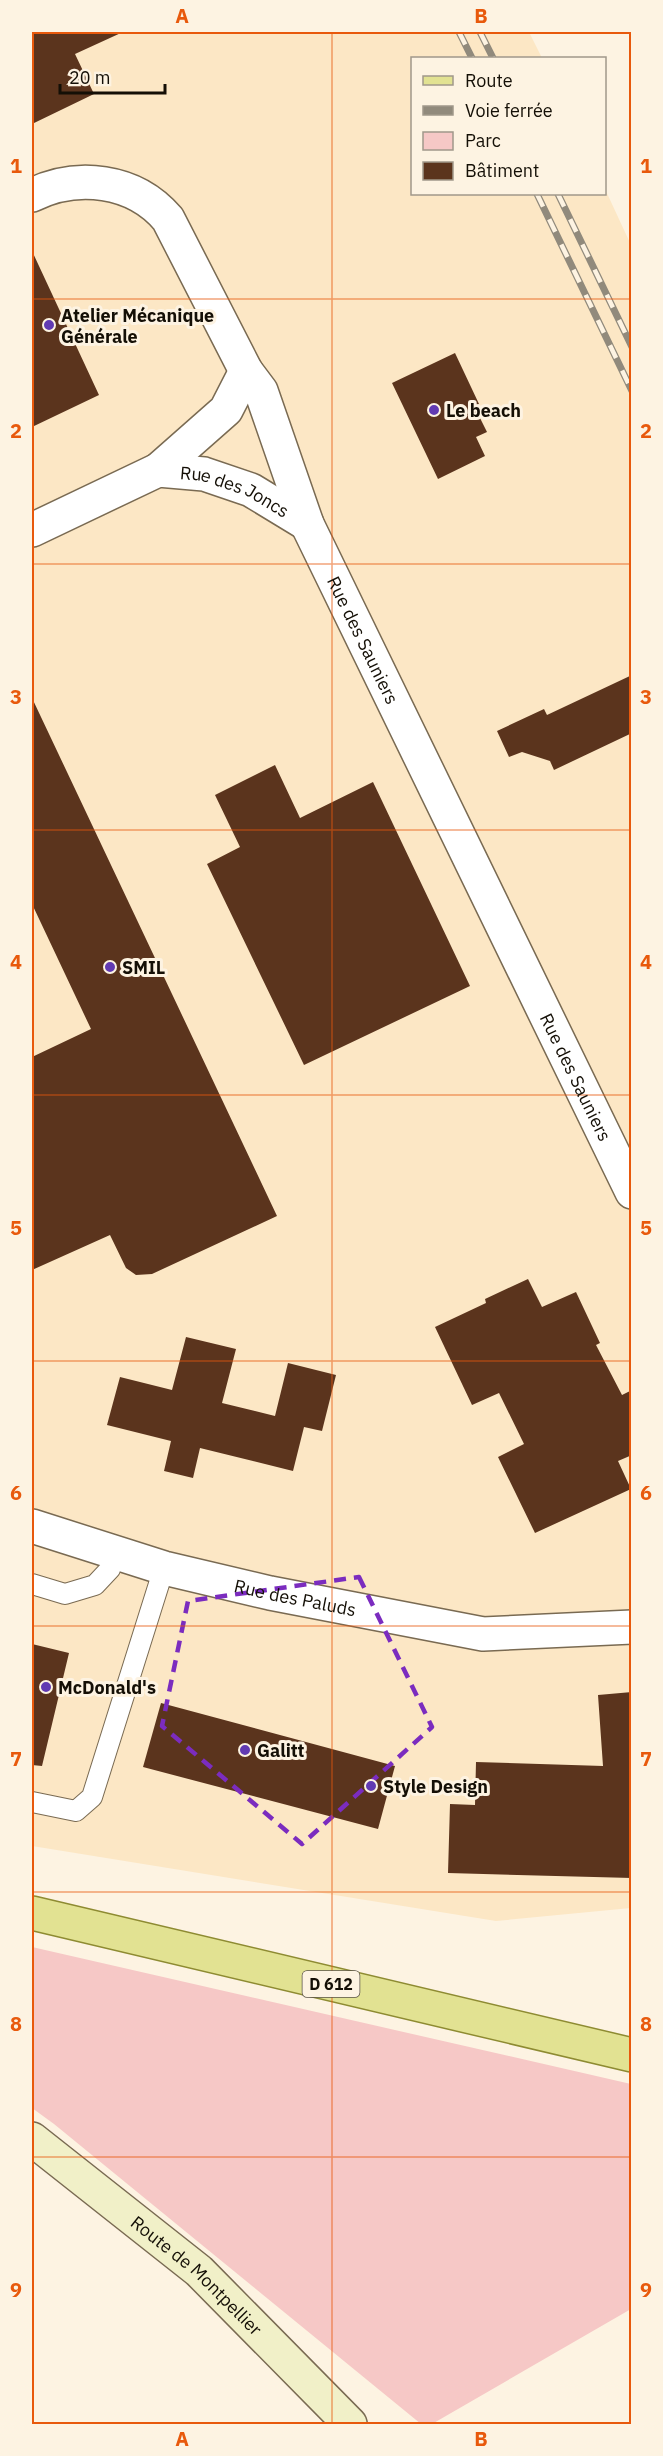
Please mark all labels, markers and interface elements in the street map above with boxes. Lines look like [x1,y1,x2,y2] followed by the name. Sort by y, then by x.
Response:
[175,2,189,29] text: A
[474,2,488,29] text: B
[60,57,165,95] scale bar
[411,57,606,195] legend
[69,66,111,89] text: 20 m
[465,69,513,92] text: Route
[465,99,553,122] text: Voie ferrée
[465,129,501,152] text: Parc
[10,152,22,179] text: 1
[640,152,652,179] text: 1
[465,159,539,182] text: Bâtiment
[61,304,214,348] place label: Atelier Mécanique Générale
[42,318,56,332] marker: Atelier Mécanique Générale
[446,399,521,422] place label: Le beach
[427,403,441,417] marker: Le beach
[10,417,22,444] text: 2
[640,417,652,444] text: 2
[179,460,294,522] street label: Rue des Joncs
[322,572,404,708] street label: Rue des Sauniers
[10,683,22,710] text: 3
[640,683,652,710] text: 3
[10,948,22,975] text: 4
[640,948,652,975] text: 4
[122,956,165,979] place label: SMIL
[103,960,117,974] marker: SMIL
[535,1009,617,1145] street label: Rue des Sauniers
[10,1214,22,1241] text: 5
[640,1214,652,1241] text: 5
[10,1479,22,1506] text: 6
[640,1479,652,1506] text: 6
[232,1573,358,1621] street label: Rue des Paluds
[58,1676,156,1699] place label: McDonald's
[39,1680,53,1694] marker: McDonald's
[257,1739,305,1762] place label: Galitt
[238,1743,252,1757] marker: Galitt
[10,1745,22,1772] text: 7
[640,1745,652,1772] text: 7
[383,1775,488,1798] place label: Style Design
[364,1779,378,1793] marker: Style Design
[302,1971,360,1997] road number: D 612
[10,2010,22,2037] text: 8
[640,2010,652,2037] text: 8
[127,2210,268,2340] street label: Route de Montpellier
[10,2276,22,2303] text: 9
[640,2276,652,2303] text: 9
[175,2425,189,2452] text: A
[474,2425,488,2452] text: B

